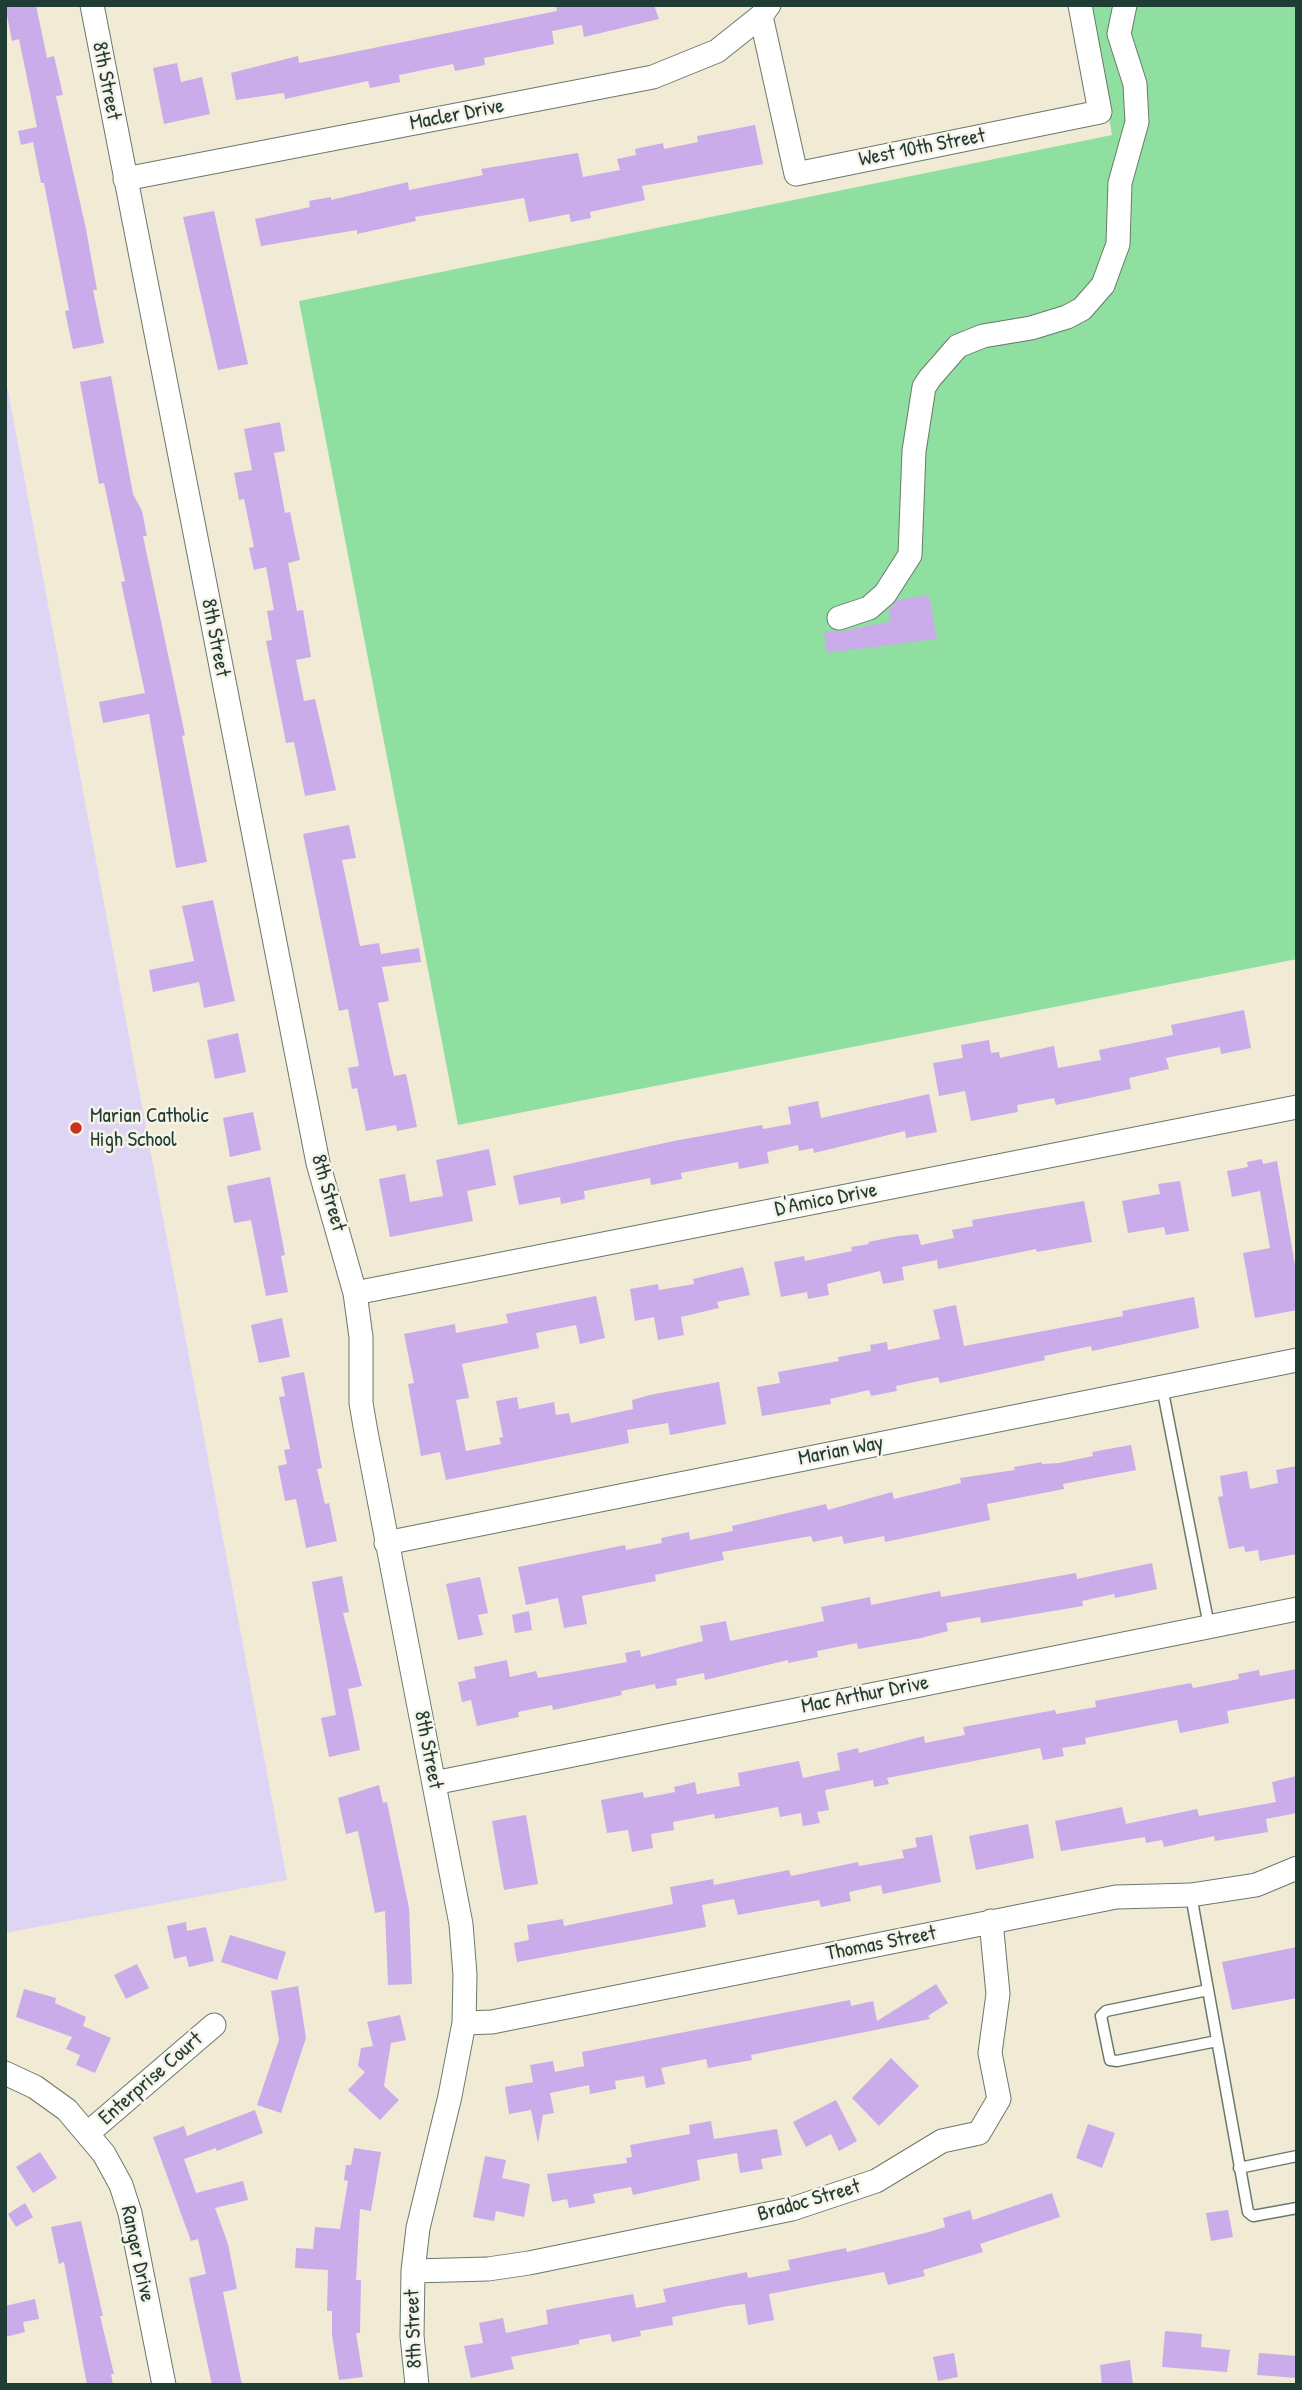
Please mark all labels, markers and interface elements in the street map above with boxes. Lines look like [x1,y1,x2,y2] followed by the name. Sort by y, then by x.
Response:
[86,40,126,122] street label: 8th Street
[408,94,506,136] street label: Macler Drive
[857,123,987,173] street label: West 10th Street
[195,597,235,679] street label: 8th Street
[90,1103,209,1153] place label: Marian Catholic High School
[68,1120,84,1136] marker: Marian Catholic High School
[305,1152,351,1234] street label: 8th Street
[773,1178,879,1222] street label: D'Amico Drive
[796,1430,886,1472] street label: Marian Way
[799,1670,931,1720] street label: Mac Arthur Drive
[408,1709,448,1791] street label: 8th Street
[824,1921,938,1967] street label: Thomas Street
[94,2027,208,2131] street label: Enterprise Court
[755,2174,863,2228] street label: Bradoc Street
[115,2204,159,2304] street label: Ranger Drive
[400,2289,428,2369] street label: 8th Street

